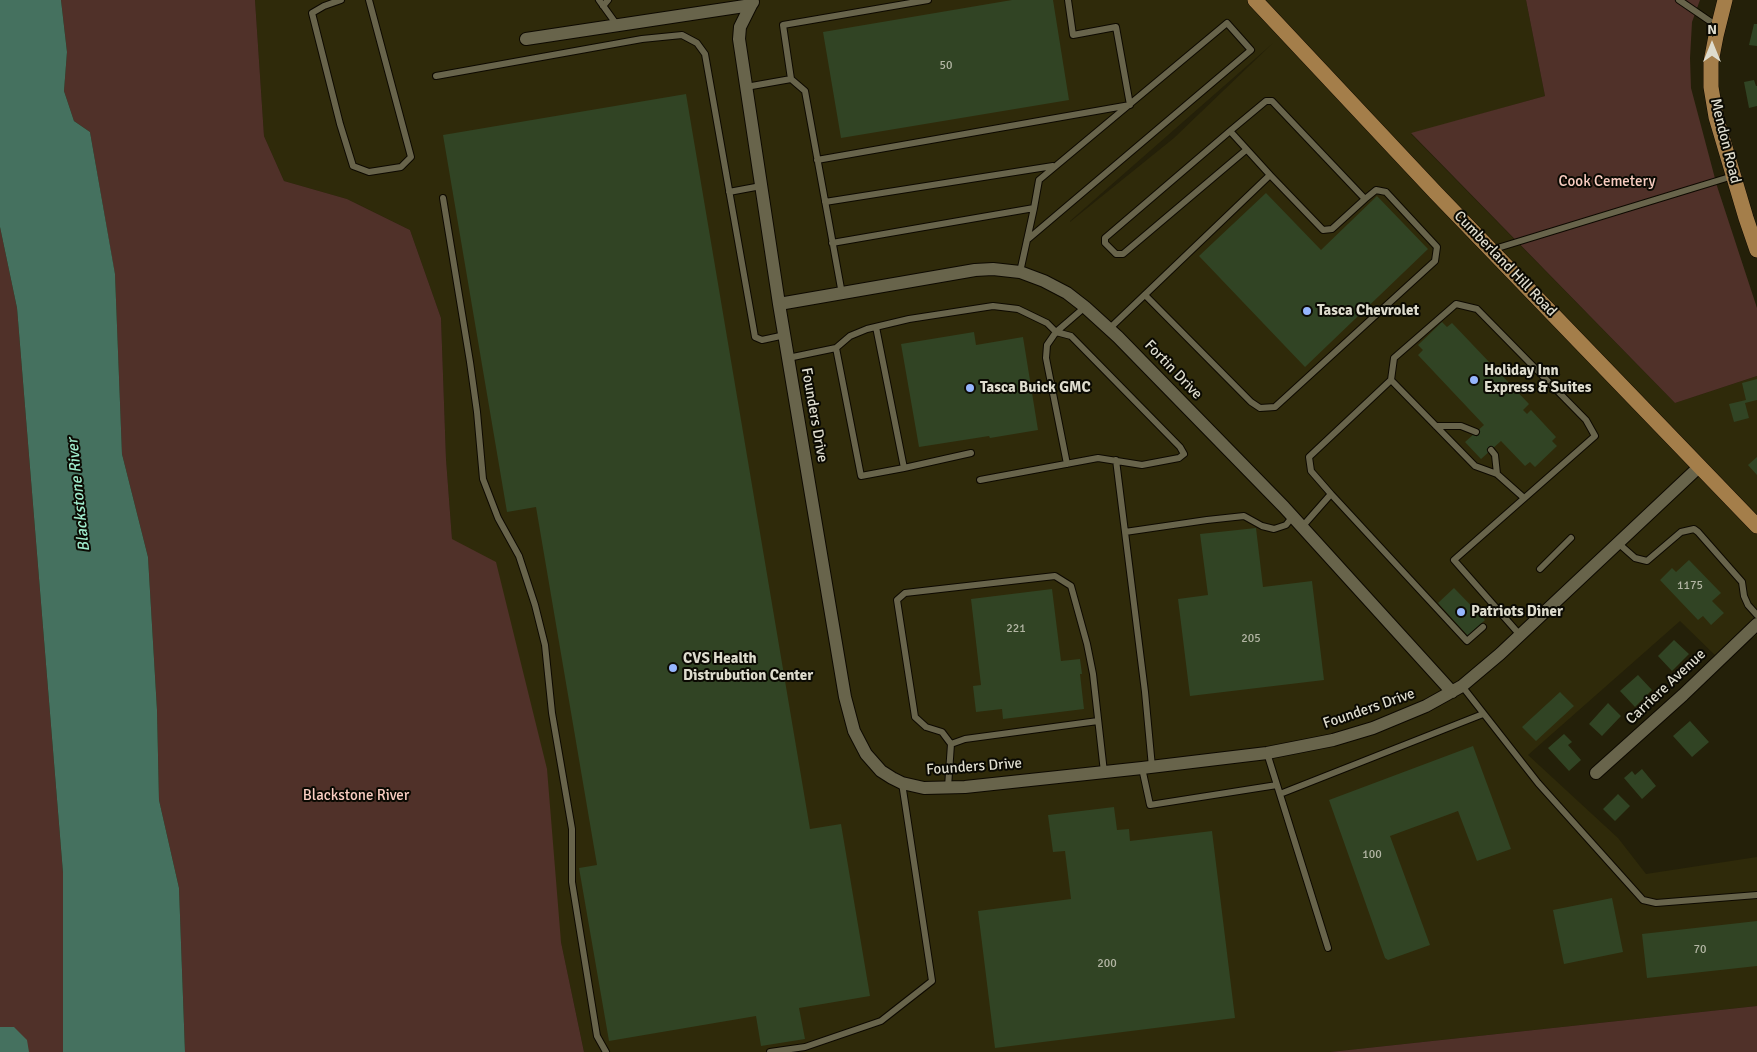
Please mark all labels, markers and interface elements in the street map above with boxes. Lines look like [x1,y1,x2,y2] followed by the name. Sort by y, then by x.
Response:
[1687,20,1737,70] north arrow
[1707,21,1717,38] text: N
[940,59,952,73] house number: 50
[1706,97,1744,185] street label: Mendon Road
[1559,173,1655,191] park label: Cook Cemetery
[1450,207,1560,321] street label: Cumberland Hill Road
[1317,302,1419,320] place label: Tasca Chevrolet
[1301,305,1313,317] marker: Tasca Chevrolet
[1140,337,1206,403] street label: Fortin Drive
[1484,362,1591,397] place label: Holiday Inn Express & Suites
[797,366,831,464] street label: Founders Drive
[1468,374,1480,386] marker: Holiday Inn Express & Suites
[980,379,1091,397] place label: Tasca Buick GMC
[964,382,976,394] marker: Tasca Buick GMC
[64,437,94,553] water label: Blackstone River
[1677,579,1703,593] house number: 1175
[1471,603,1563,621] place label: Patriots Diner
[1455,606,1467,618] marker: Patriots Diner
[1006,622,1026,636] house number: 221
[1241,632,1261,646] house number: 205
[1622,646,1710,728] street label: Carriere Avenue
[683,650,813,685] place label: CVS Health Distrubution Center
[667,662,679,674] marker: CVS Health Distrubution Center
[1321,685,1417,733] street label: Founders Drive
[926,755,1022,779] street label: Founders Drive
[303,787,409,805] park label: Blackstone River
[1362,848,1382,862] house number: 100
[1694,943,1706,957] house number: 70
[1097,957,1117,971] house number: 200

